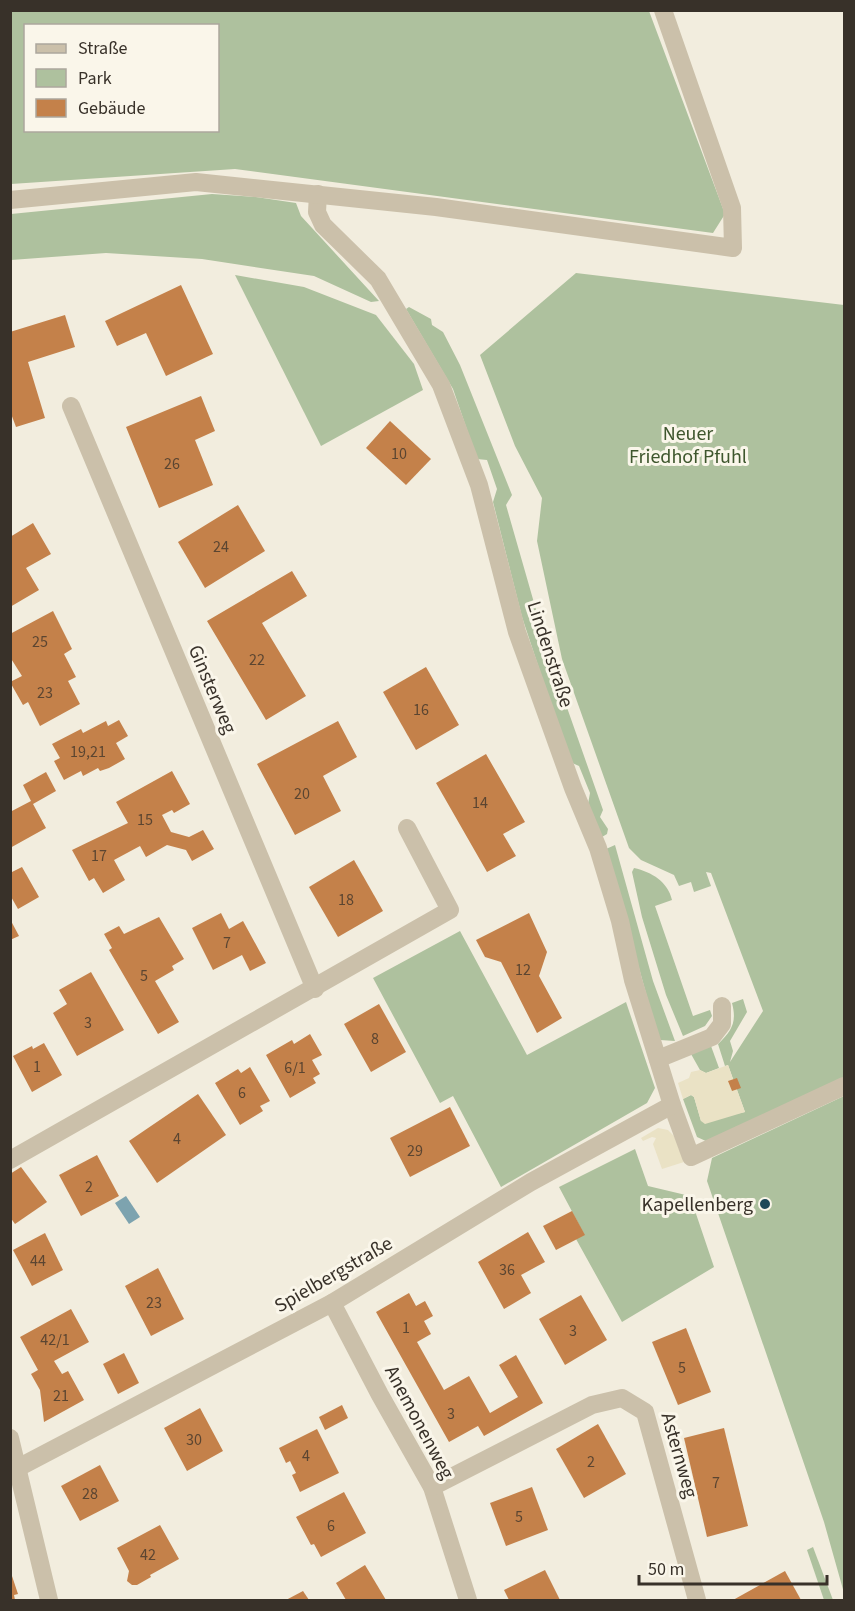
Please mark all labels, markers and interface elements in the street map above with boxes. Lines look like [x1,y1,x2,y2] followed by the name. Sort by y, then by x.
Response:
[24,24,219,132] legend
[78,36,128,61] text: Straße
[78,66,112,91] text: Park
[78,96,146,121] text: Gebäude
[629,420,747,471] park label: Neuer Friedhof Pfuhl
[391,443,407,465] house number: 10
[164,453,180,475] house number: 26
[213,536,229,558] house number: 24
[520,598,580,711] street label: Lindenstraße
[32,631,48,653] house number: 25
[181,641,243,738] street label: Ginsterweg
[249,649,265,671] house number: 22
[37,682,53,704] house number: 23
[413,699,429,721] house number: 16
[70,741,106,763] house number: 19,21
[294,783,310,805] house number: 20
[472,792,488,814] house number: 14
[137,809,153,831] house number: 15
[91,845,107,867] house number: 17
[338,889,354,911] house number: 18
[223,932,231,954] house number: 7
[515,959,531,981] house number: 12
[140,965,148,987] house number: 5
[84,1012,92,1034] house number: 3
[371,1028,379,1050] house number: 8
[33,1056,41,1078] house number: 1
[284,1057,306,1079] house number: 6/1
[238,1082,246,1104] house number: 6
[173,1128,181,1150] house number: 4
[407,1140,423,1162] house number: 29
[85,1176,93,1198] house number: 2
[641,1191,753,1219] place label: Kapellenberg
[758,1197,772,1211] marker: Kapellenberg
[269,1230,398,1320] street label: Spielbergstraße
[30,1250,46,1272] house number: 44
[499,1259,515,1281] house number: 36
[146,1292,162,1314] house number: 23
[402,1317,410,1339] house number: 1
[569,1320,577,1342] house number: 3
[40,1329,70,1351] house number: 42/1
[678,1357,686,1379] house number: 5
[377,1361,461,1484] street label: Anemonenweg
[53,1385,69,1407] house number: 21
[447,1403,455,1425] house number: 3
[653,1409,705,1501] street label: Asternweg
[186,1429,202,1451] house number: 30
[302,1445,310,1467] house number: 4
[587,1451,595,1473] house number: 2
[712,1472,720,1494] house number: 7
[82,1483,98,1505] house number: 28
[515,1506,523,1528] house number: 5
[327,1515,335,1537] house number: 6
[140,1544,156,1566] house number: 42
[639,1548,826,1586] scale bar
[648,1557,684,1582] text: 50 m

